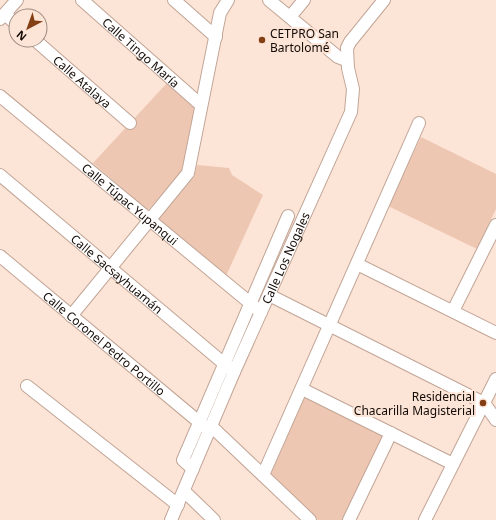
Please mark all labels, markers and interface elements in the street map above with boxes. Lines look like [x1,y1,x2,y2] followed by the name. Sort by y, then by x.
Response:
[8,8,48,48] north arrow
[99,14,184,91] street label: Calle Tingo María
[270,25,339,56] place label: CETPRO San Bartolomé
[13,27,29,45] text: N
[257,35,267,45] marker: CETPRO San Bartolomé
[50,51,115,112] street label: Calle Atalaya
[78,159,182,249] street label: Calle Túpac Yupanqui
[257,209,314,307] street label: Calle Los Nogales
[68,230,167,317] street label: Calle Sacsayhuamán
[40,287,169,399] street label: Calle Coronel Pedro Portillo
[354,388,475,419] place label: Residencial Chacarilla Magisterial
[478,398,488,408] marker: Residencial Chacarilla Magisterial

